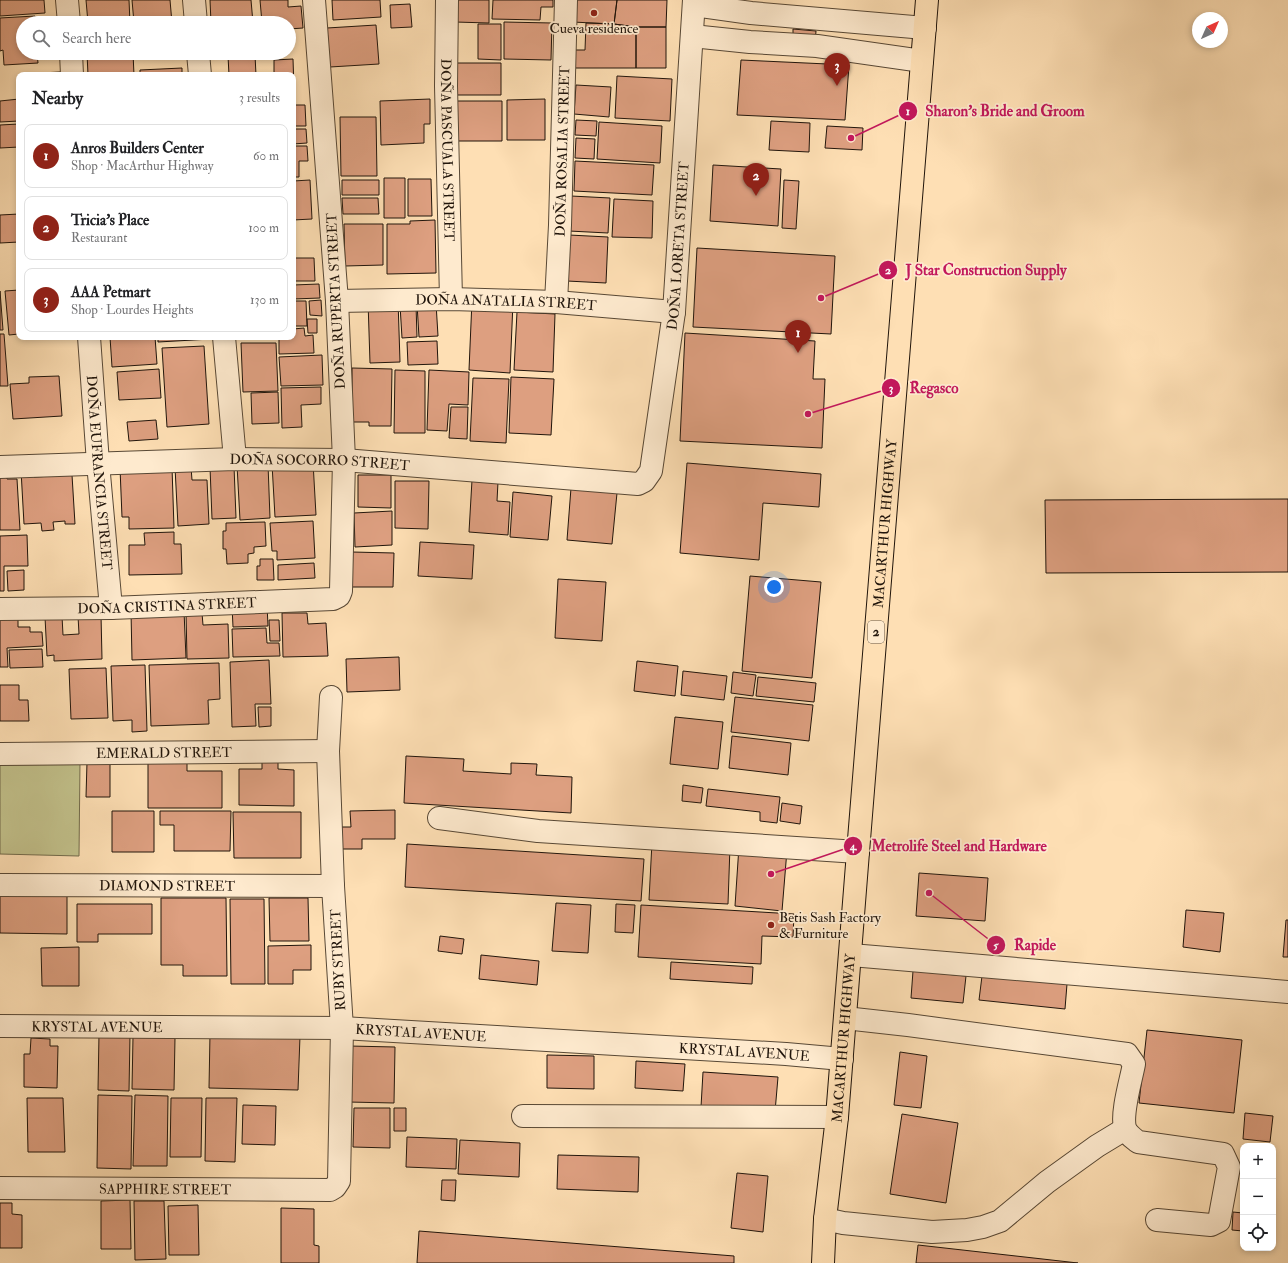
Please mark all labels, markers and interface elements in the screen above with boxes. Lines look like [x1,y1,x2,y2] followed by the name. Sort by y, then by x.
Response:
[589,8,599,18] marker: Cueva residence
[1192,12,1228,48] north arrow
[16,16,296,60] search box
[550,20,639,37] place label: Cueva residence
[30,27,52,49] icon: search
[62,29,131,48] text: Search here
[824,53,850,86] pin: 3
[437,59,458,242] street label: DOÑA PASCUALA STREET
[551,65,573,237] street label: DOÑA ROSALIA STREET
[32,88,83,109] text: Nearby
[239,90,280,106] text: 3 results
[898,97,1093,124] callout: Sharon's Bride and Groom
[925,102,1085,121] text: Sharon's Bride and Groom
[906,104,910,119] text: 1
[71,139,204,158] text: Anros Builders Center
[44,148,48,164] text: 1
[253,148,279,164] text: 60 m
[71,158,213,174] text: Shop · MacArthur Highway
[663,160,692,331] street label: DOÑA LORETA STREET
[743,163,769,196] pin: 2
[71,211,149,230] text: Tricia's Place
[323,212,349,390] street label: DOÑA RUPERTA STREET
[43,220,49,236] text: 2
[248,220,279,236] text: 100 m
[71,230,127,246] text: Restaurant
[878,256,1075,283] callout: J Star Construction Supply
[904,261,1068,281] text: J Star Construction Supply
[885,263,891,278] text: 2
[71,283,151,302] text: AAA Petmart
[415,290,598,314] street label: DOÑA ANATALIA STREET
[44,292,49,308] text: 3
[250,292,279,308] text: 130 m
[71,302,193,318] text: Shop · Lourdes Heights
[785,320,811,353] pin: 1
[881,374,966,401] callout: Regasco
[83,375,116,571] street label: DOÑA EUFRANCIA STREET
[910,379,959,399] text: Regasco
[889,381,894,396] text: 3
[869,438,900,609] street label: MACARTHUR HIGHWAY
[230,450,411,474] street label: DOÑA SOCORRO STREET
[764,577,784,597] your location
[77,594,258,617] street label: DOÑA CRISTINA STREET
[868,621,884,643] road number: 2
[96,743,233,762] street label: EMERALD STREET
[843,833,1055,860] callout: Metrolife Steel and Hardware
[870,837,1048,856] text: Metrolife Steel and Hardware
[849,839,858,854] text: 4
[99,877,236,894] street label: DIAMOND STREET
[327,908,349,1011] street label: RUBY STREET
[779,909,882,942] place label: Betis Sash Factory & Furniture
[766,920,776,930] marker: Betis Sash Factory & Furniture
[986,931,1064,958] callout: Rapide
[1014,936,1057,956] text: Rapide
[993,938,999,953] text: 5
[828,952,858,1123] street label: MACARTHUR HIGHWAY
[31,1018,163,1035] street label: KRYSTAL AVENUE
[355,1020,487,1045] street label: KRYSTAL AVENUE
[678,1039,811,1065] street label: KRYSTAL AVENUE
[1240,1143,1276,1251] map controls
[1240,1143,1276,1179] button: +
[1240,1179,1276,1215] button: −
[99,1180,232,1198] street label: SAPPHIRE STREET
[1240,1215,1276,1251] button: locate

